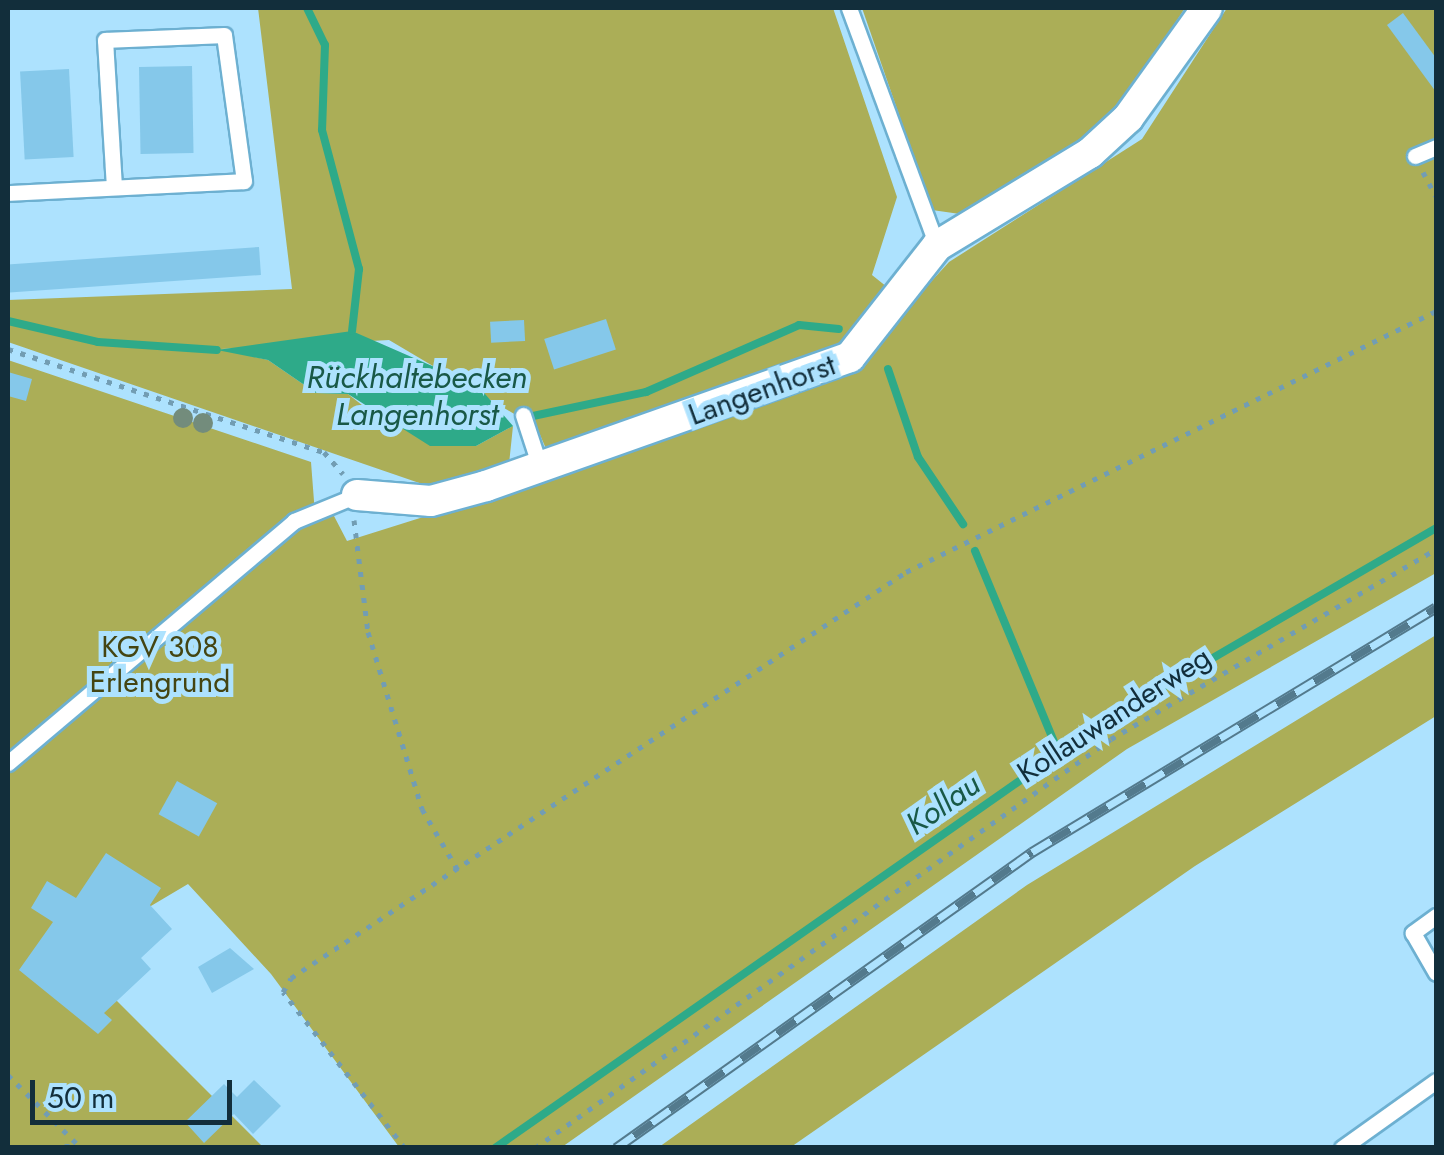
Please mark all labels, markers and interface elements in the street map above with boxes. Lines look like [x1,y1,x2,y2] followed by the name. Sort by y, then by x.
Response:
[684,347,840,433] street label: Langenhorst
[307,359,527,434] water label: Rückhaltebecken Langenhorst
[90,629,230,700] park label: KGV 308 Erlengrund
[1011,639,1217,791] street label: Kollauwanderweg
[898,765,988,843] water label: Kollau
[35,1060,238,1122] scale bar
[47,1076,114,1119] text: 50 m

